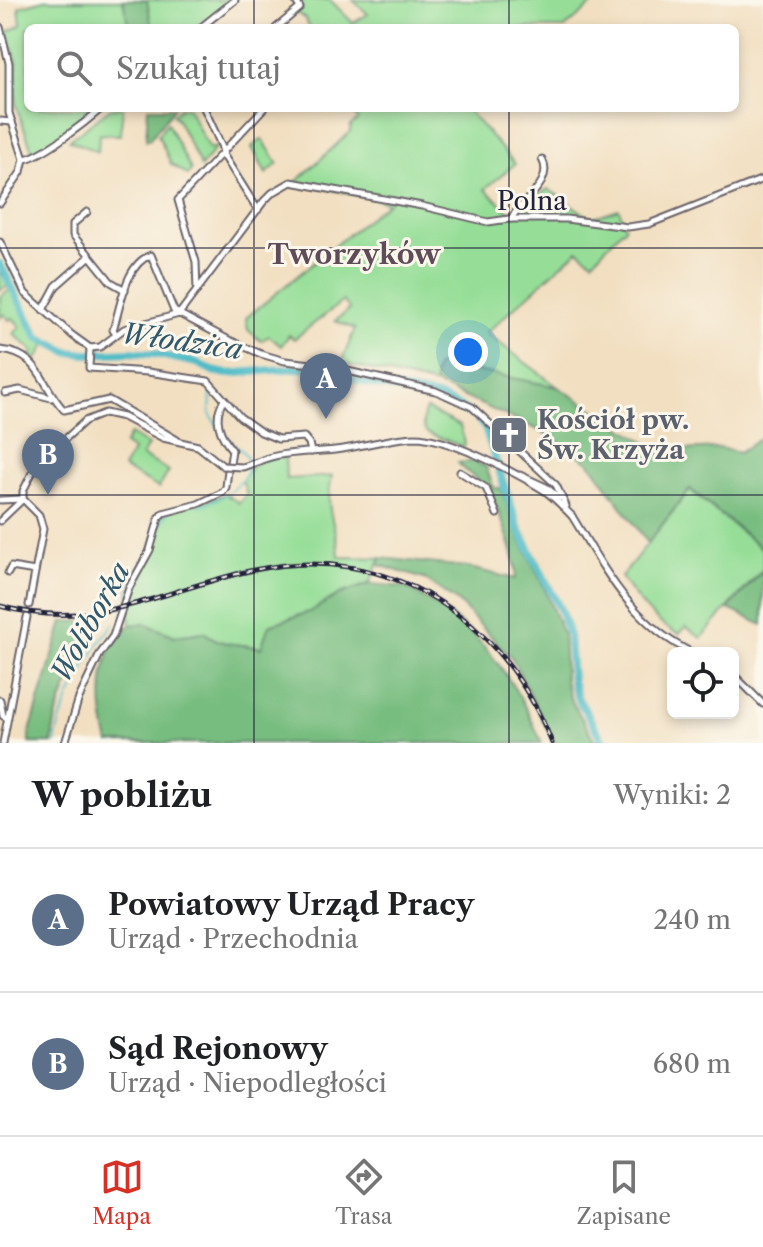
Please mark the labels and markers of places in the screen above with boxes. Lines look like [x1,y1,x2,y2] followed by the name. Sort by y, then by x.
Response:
[300,353,352,419] pin: A
[537,404,689,466] place label: Kościół pw. Św. Krzyża
[488,414,530,456] church icon: Kościół pw. Św. Krzyża
[22,429,74,495] pin: B

